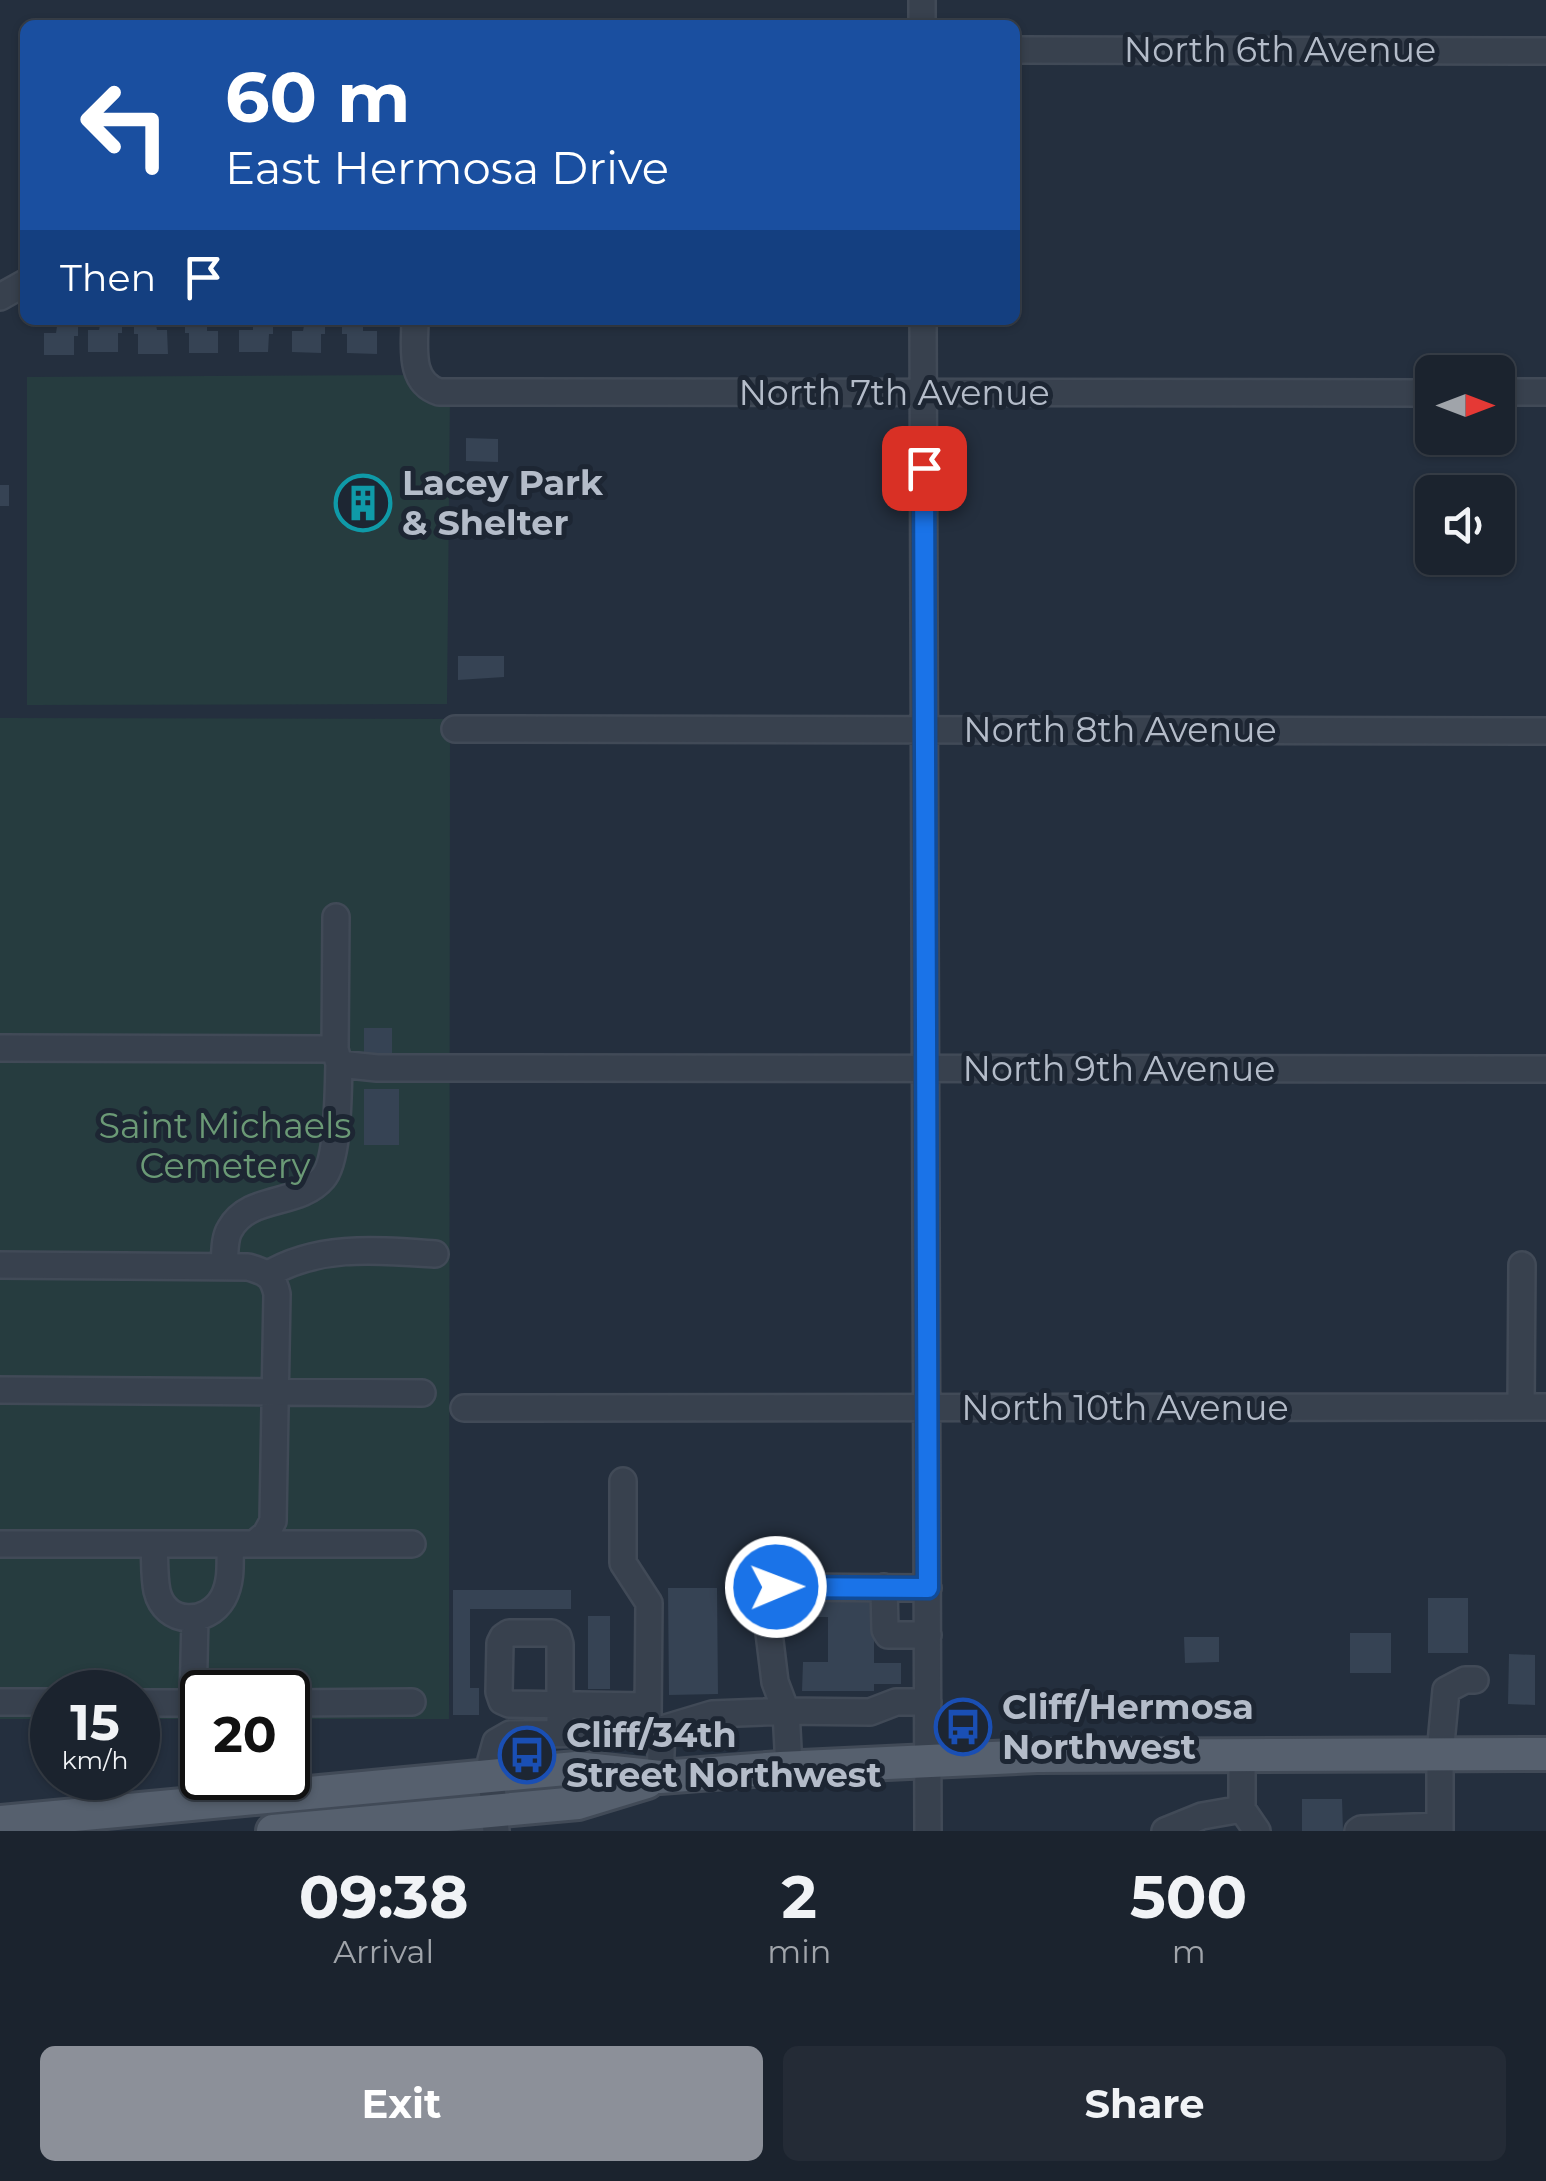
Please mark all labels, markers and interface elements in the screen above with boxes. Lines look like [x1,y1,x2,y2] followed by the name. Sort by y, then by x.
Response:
[1124,28,1436,71] street label: North 6th Avenue
[225,54,410,140] text: 60 m
[60,60,190,190] icon: left
[225,140,669,195] text: East Hermosa Drive
[176,250,231,305] icon: arrive
[60,254,156,301] text: Then
[1415,355,1515,455] north arrow
[1415,355,1515,575] map controls
[738,371,1050,414] street label: North 7th Avenue
[882,426,967,511] pin
[897,441,952,496] icon: arrive
[402,461,604,544] place label: Lacey Park & Shelter
[333,473,393,533] building icon: Lacey Park & Shelter
[1415,475,1515,575] button: sound
[963,708,1277,751] street label: North 8th Avenue
[963,1047,1275,1090] street label: North 9th Avenue
[99,1104,351,1187] park label: Saint Michaels Cemetery
[961,1386,1289,1429] street label: North 10th Avenue
[724,1535,828,1639] position arrow
[180,1670,310,1800] speed limit sign: 20
[1002,1685,1254,1768] place label: Cliff/Hermosa Northwest
[70,1692,120,1753] text: 15
[933,1697,993,1757] bus stop icon: Cliff/Hermosa Northwest
[566,1713,882,1796] place label: Cliff/34th Street Northwest
[497,1725,557,1785] bus stop icon: Cliff/34th Street Northwest
[62,1745,128,1775] text: km/h
[299,1860,469,1933] text: 09:38
[782,1860,817,1933] text: 2
[1130,1860,1247,1933] text: 500
[333,1932,434,1971] text: Arrival
[767,1932,831,1971] text: min
[1172,1932,1206,1971] text: m
[40,2046,763,2161] button: Exit
[783,2046,1506,2161] button: Share

